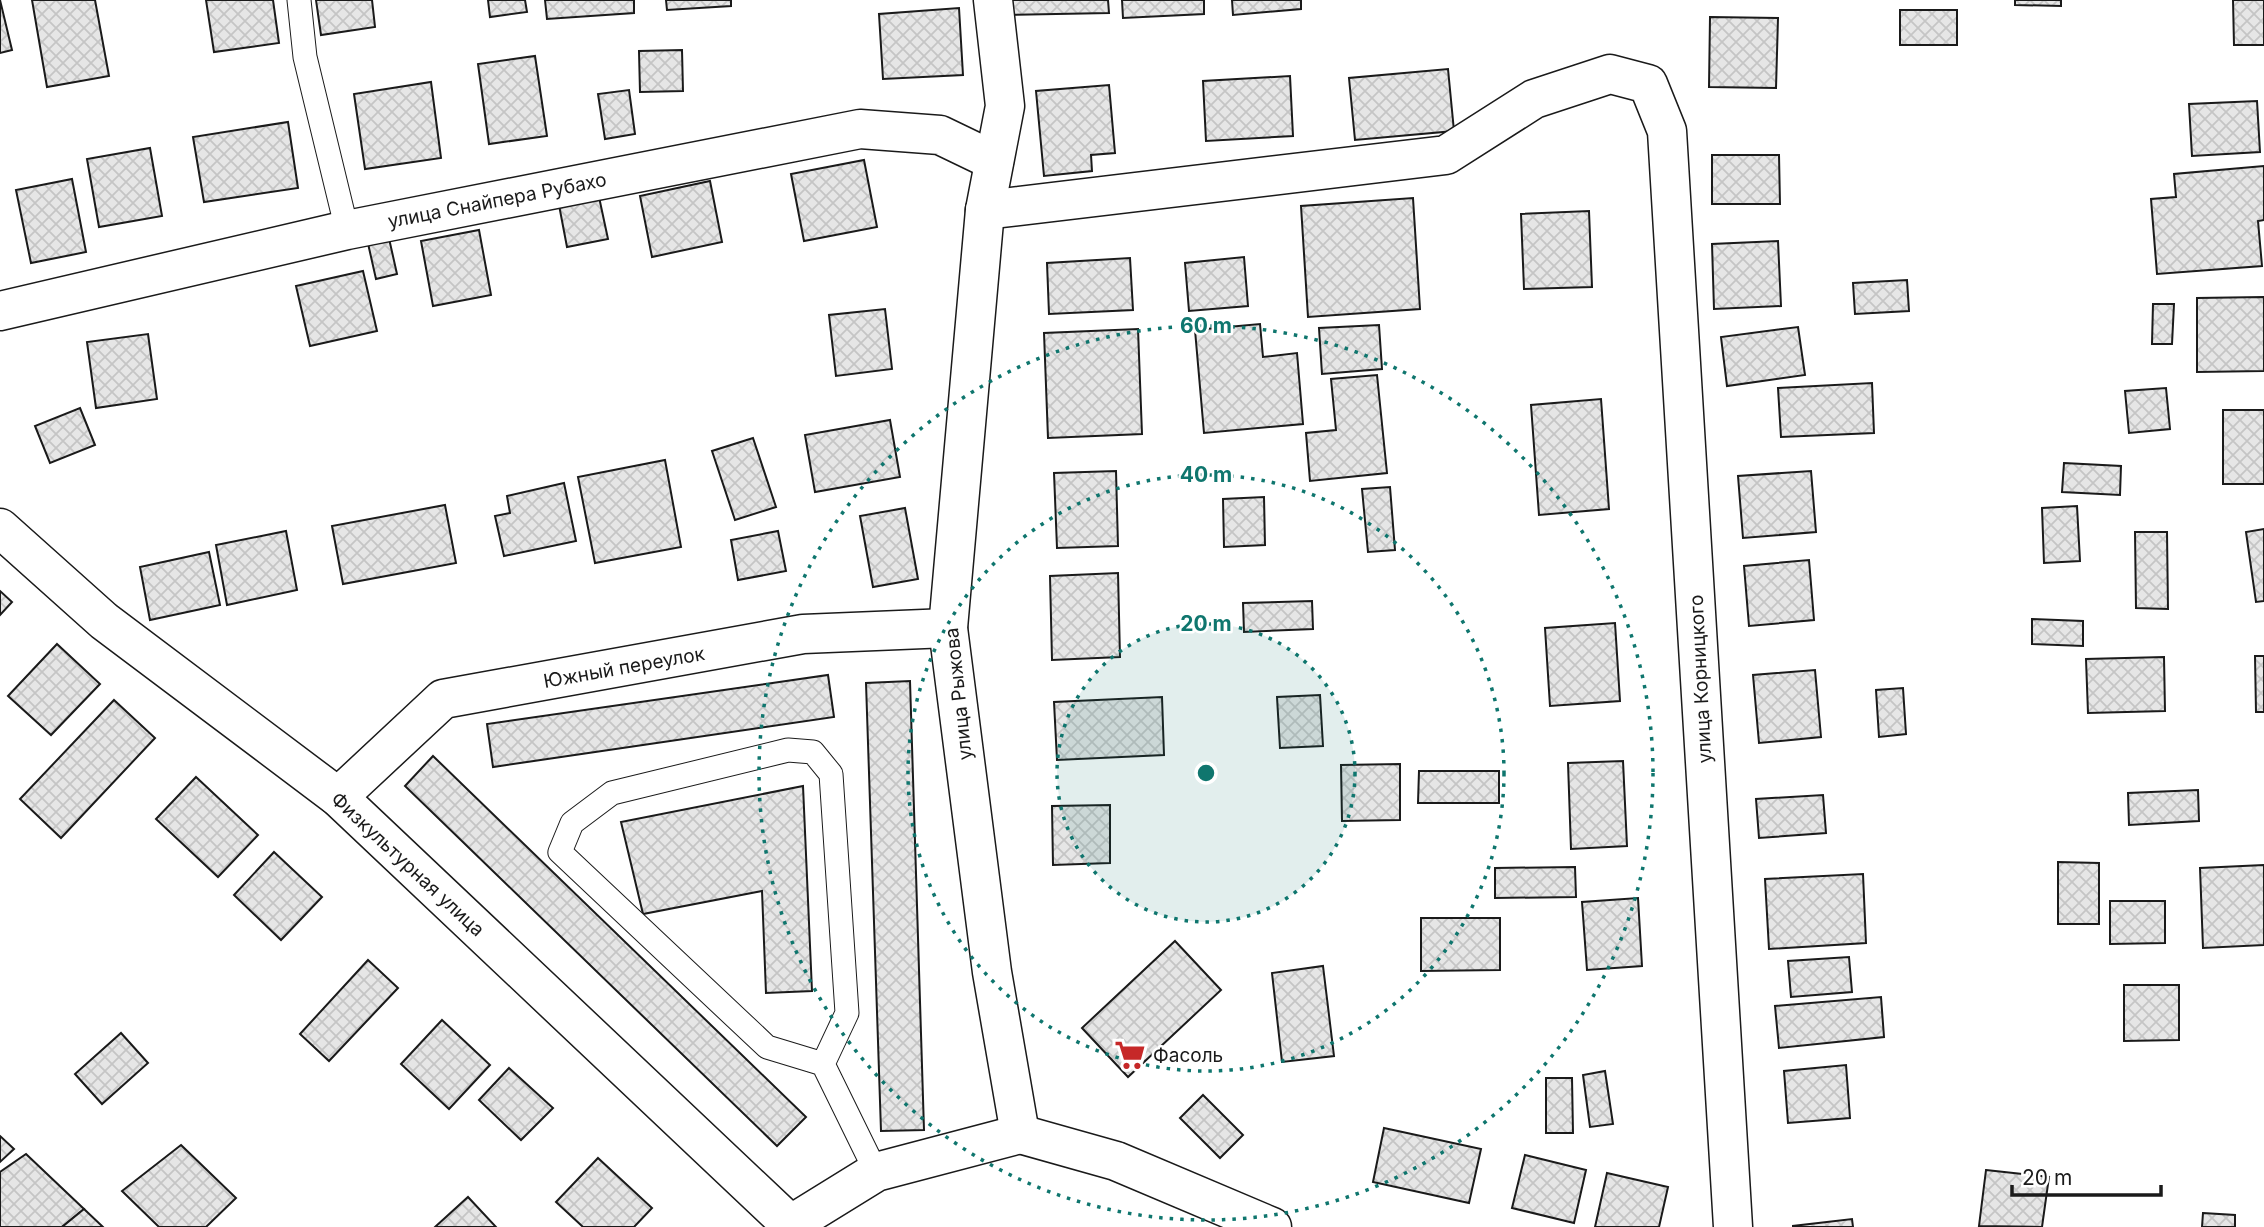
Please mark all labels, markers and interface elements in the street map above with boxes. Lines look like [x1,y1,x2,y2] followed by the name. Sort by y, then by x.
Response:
[386,168,609,233] street label: улица Снайпера Рубахо
[1180,313,1232,338] text: 60 m
[1180,462,1232,487] text: 40 m
[1685,594,1716,764] street label: улица Корницкого
[1180,611,1232,636] text: 20 m
[940,626,977,761] street label: улица Рыжова
[542,642,707,693] street label: Южный переулок
[1194,761,1218,785] centre of rings
[326,787,489,941] street label: Физкультурная улица
[1113,1038,1147,1072] supermarket icon: Фасоль
[1153,1044,1223,1067] place label: Фасоль
[2012,1154,2161,1198] scale bar
[2022,1165,2072,1190] text: 20 m

